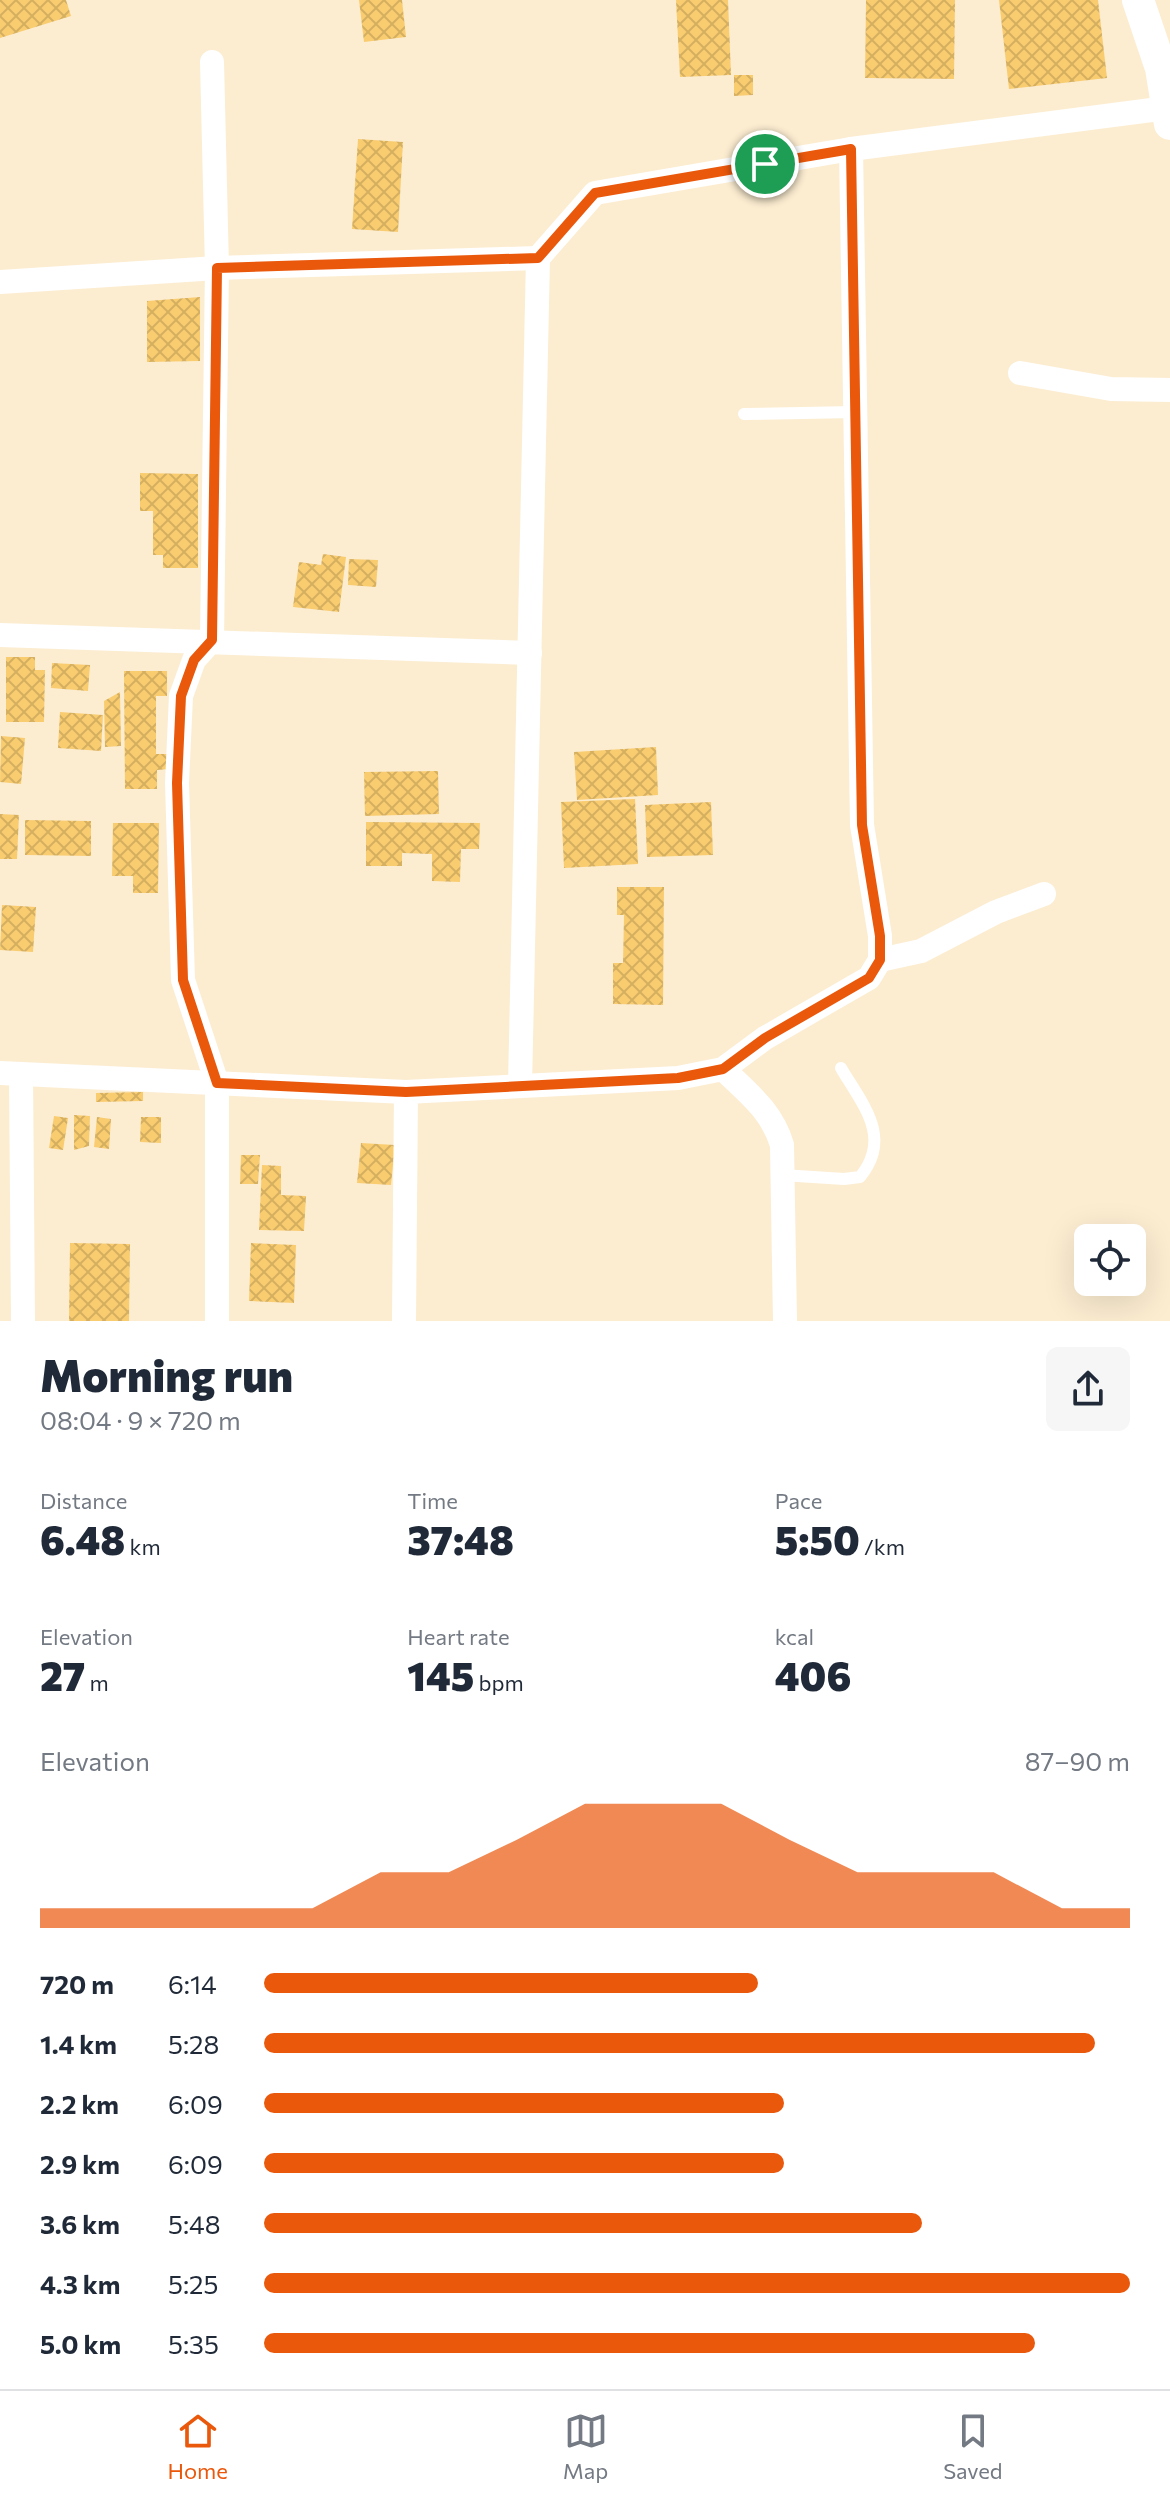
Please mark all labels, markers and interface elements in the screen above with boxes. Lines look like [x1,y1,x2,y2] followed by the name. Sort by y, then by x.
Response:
[731,130,799,198] pin
[743,142,787,186] icon: arrive
[1074,1224,1146,1296] map controls
[1074,1224,1146,1296] button: locate
[40,1347,293,1401] text: Morning run
[1046,1347,1130,1431] button: share
[40,1404,241,1435] text: 08:04 · 9 × 720 m
[40,1487,127,1514] text: Distance
[407,1487,458,1514] text: Time
[775,1487,822,1514] text: Pace
[40,1514,125,1563] text: 6.48
[407,1514,514,1563] text: 37:48
[775,1514,860,1563] text: 5:50
[125,1533,161,1560] text: km
[860,1533,905,1560] text: /km
[40,1623,133,1650] text: Elevation
[407,1623,510,1650] text: Heart rate
[775,1623,814,1650] text: kcal
[40,1650,85,1699] text: 27
[407,1650,474,1699] text: 145
[775,1650,851,1699] text: 406
[85,1669,109,1696] text: m
[474,1669,524,1696] text: bpm
[40,1745,150,1776] text: Elevation
[1025,1745,1130,1776] text: 87–90 m
[40,1968,114,1999] text: 720 m
[168,1968,217,1999] text: 6:14
[40,2028,117,2059] text: 1.4 km
[168,2028,219,2059] text: 5:28
[40,2088,119,2119] text: 2.2 km
[168,2088,223,2119] text: 6:09
[40,2148,120,2179] text: 2.9 km
[168,2148,223,2179] text: 6:09
[40,2208,120,2239] text: 3.6 km
[168,2208,220,2239] text: 5:48
[40,2268,120,2299] text: 4.3 km
[168,2268,218,2299] text: 5:25
[40,2328,121,2359] text: 5.0 km
[168,2328,219,2359] text: 5:35
[167,2409,228,2484] tab: Home
[563,2409,608,2484] tab: Map
[943,2409,1003,2484] tab: Saved

